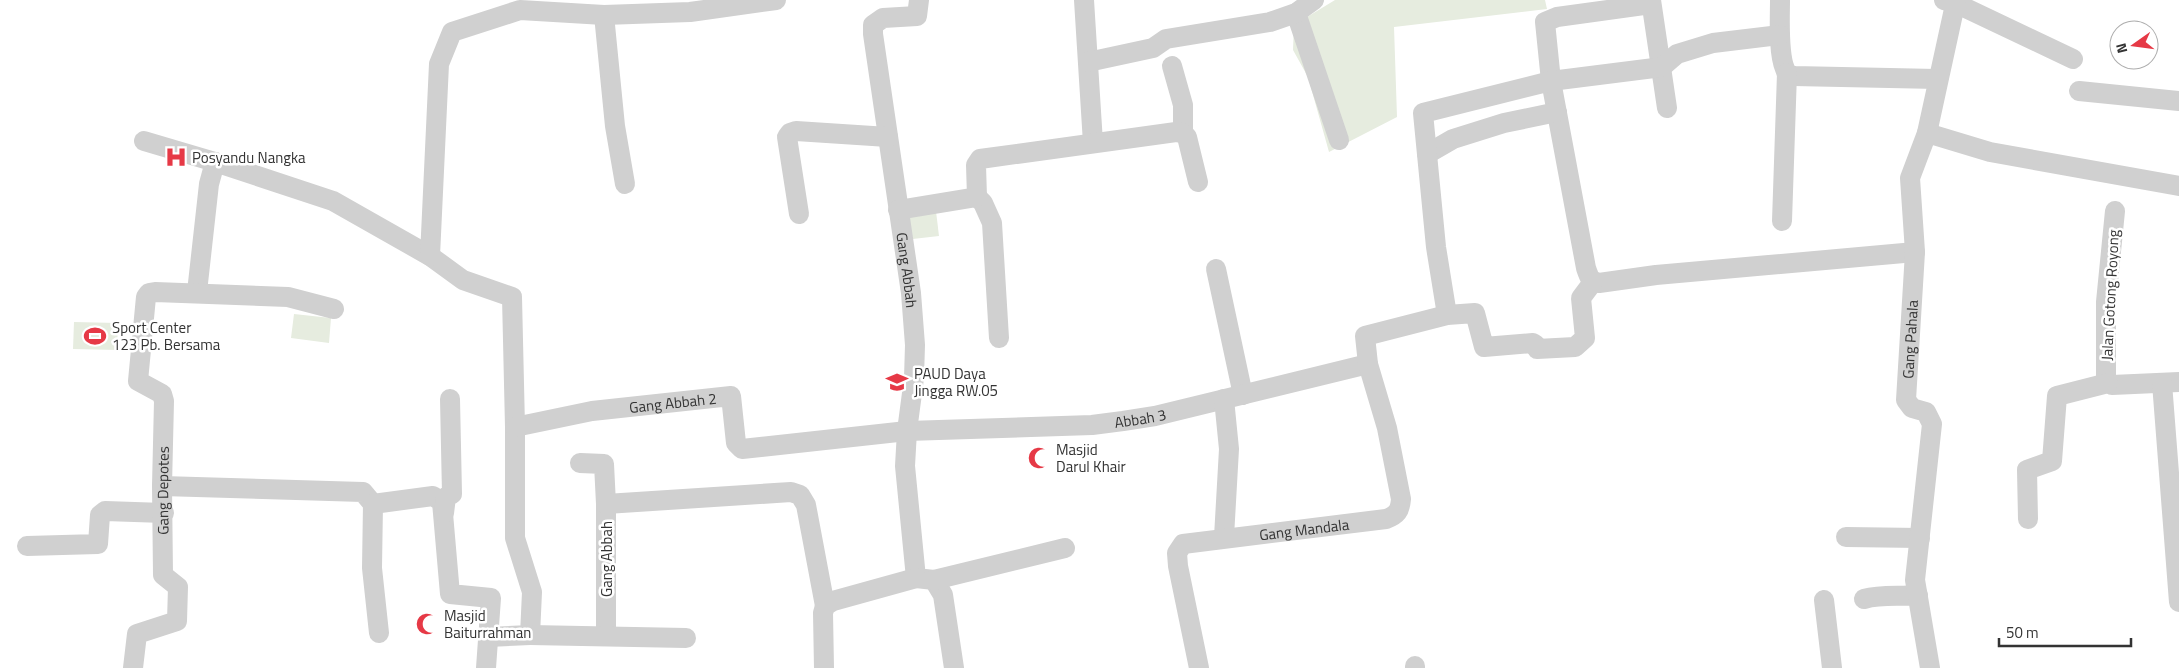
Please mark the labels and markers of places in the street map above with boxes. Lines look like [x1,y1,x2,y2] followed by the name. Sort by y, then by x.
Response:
[163,144,189,170] hospital icon: Posyandu Nangka
[192,146,306,169] place label: Posyandu Nangka
[112,316,221,356] place label: Sport Center 123 Pb. Bersama
[82,323,108,349] sports icon: Sport Center 123 Pb. Bersama
[914,362,998,402] place label: PAUD Daya Jingga RW.05
[884,369,910,395] school or university icon: PAUD Daya Jingga RW.05
[1056,438,1126,478] place label: Masjid Darul Khair
[1026,445,1052,471] mosque icon: Masjid Darul Khair
[444,604,531,644] place label: Masjid Baiturrahman
[414,611,440,637] mosque icon: Masjid Baiturrahman

